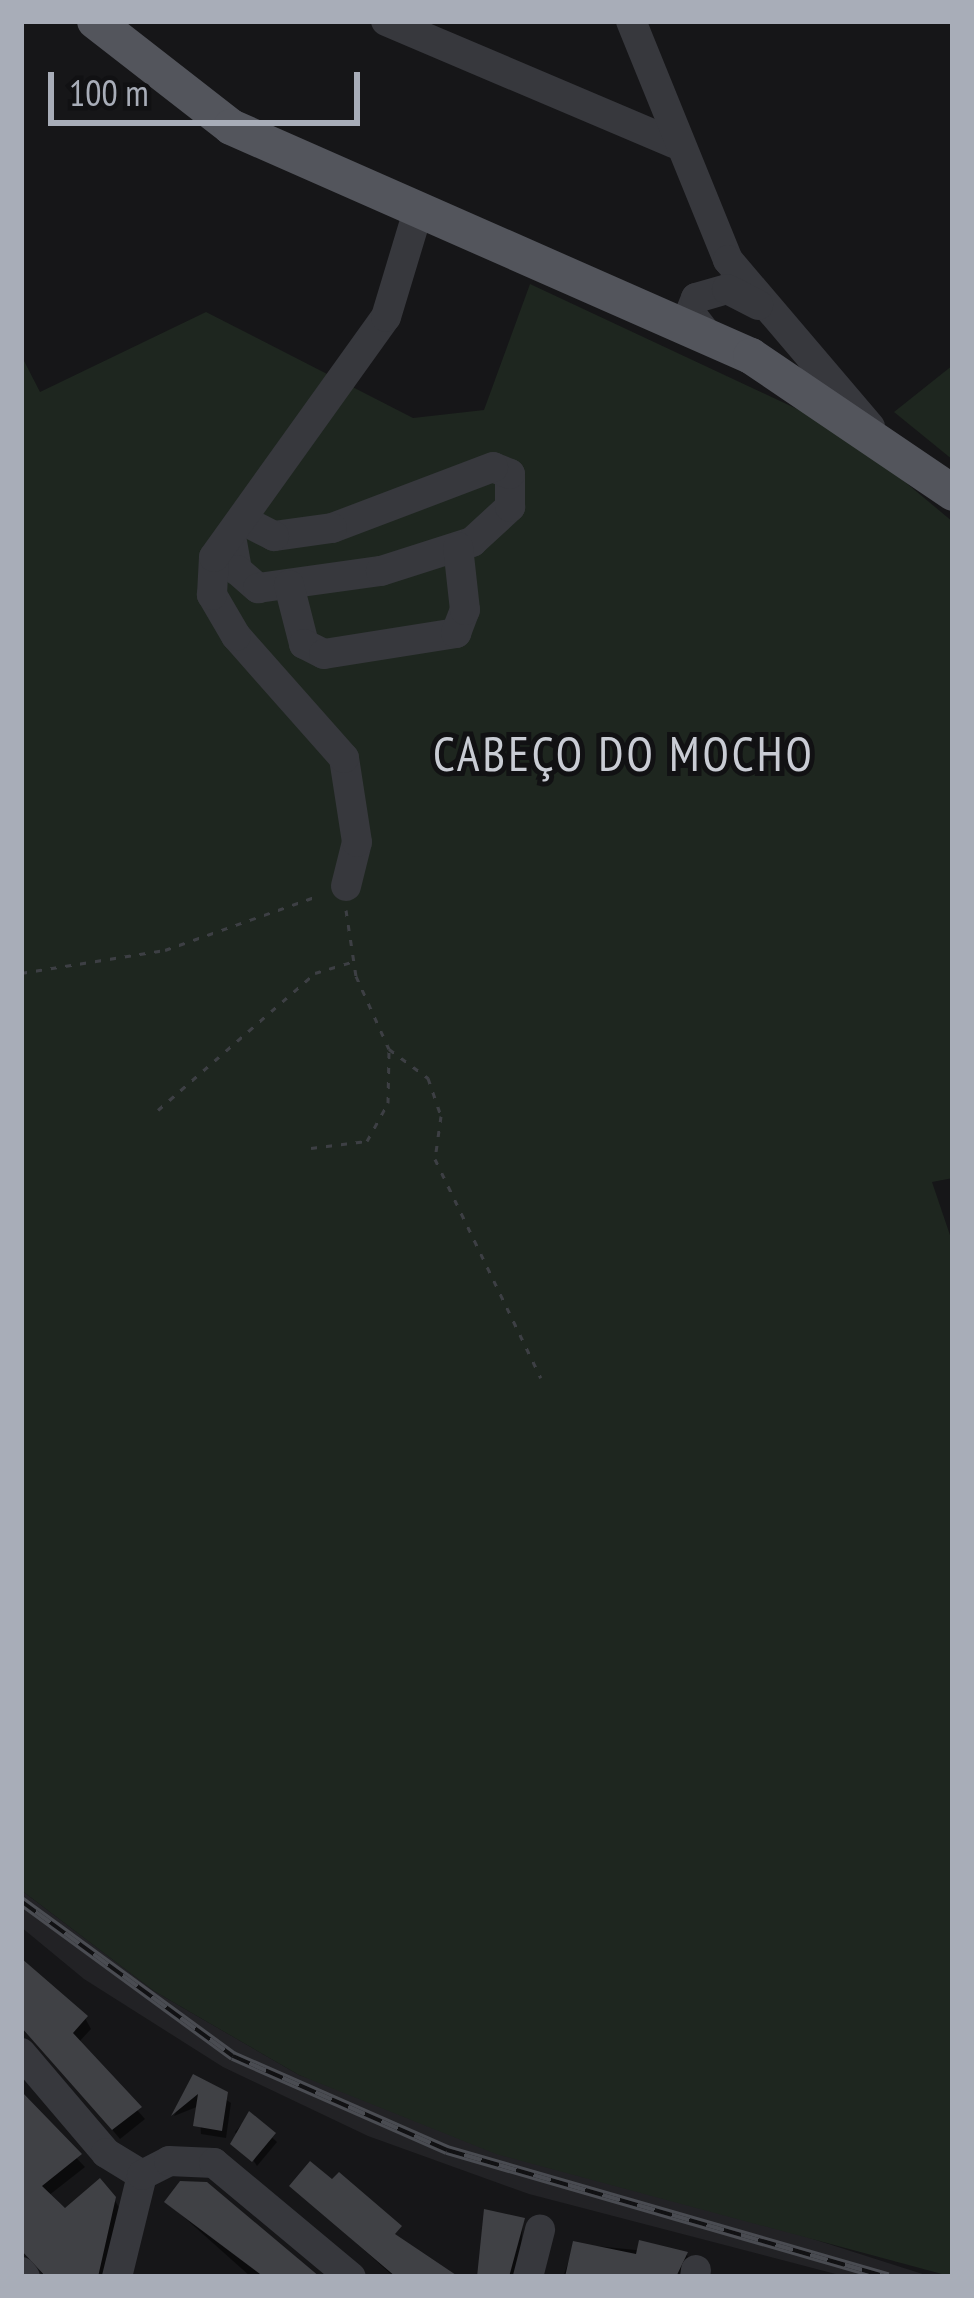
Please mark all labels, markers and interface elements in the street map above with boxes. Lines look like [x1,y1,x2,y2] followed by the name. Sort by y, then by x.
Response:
[54,48,366,122] scale bar
[69,69,149,116] text: 100 m
[433,725,815,783] district label: CABEÇO DO MOCHO

